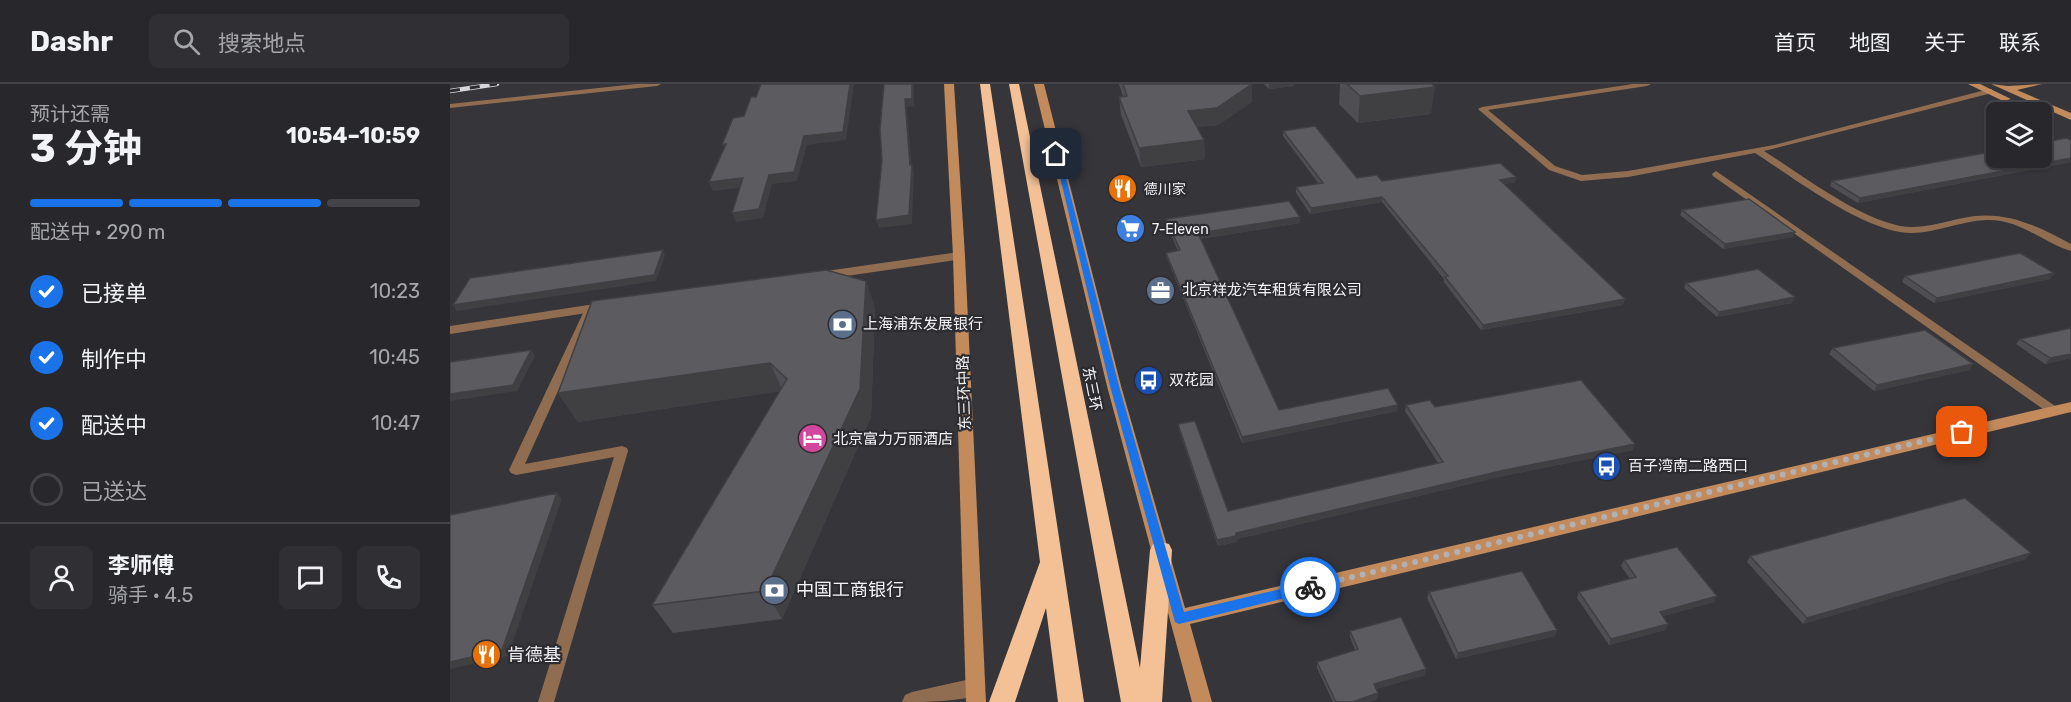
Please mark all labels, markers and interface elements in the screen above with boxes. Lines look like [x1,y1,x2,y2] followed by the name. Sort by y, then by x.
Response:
[149,14,569,68] search box
[30,25,113,58] text: Dashr
[170,25,203,58] icon: search
[218,30,306,57] text: 搜索地点
[1774,30,1816,55] text: 首页
[1849,30,1891,55] text: 地图
[1924,30,1966,55] text: 关于
[1999,30,2041,55] text: 联系
[30,102,110,126] text: 预计还需
[1986,102,2052,168] map controls
[1986,102,2052,168] button: layers
[286,122,420,149] text: 10:54–10:59
[30,126,142,172] text: 3 分钟
[1030,128,1081,179] pin
[1039,137,1072,170] icon: home
[1107,173,1139,205] restaurant icon: 德川家
[1144,181,1186,198] place label: 德川家
[1115,213,1147,245] supermarket icon: 7-Eleven
[30,220,165,244] text: 配送中 · 290 m
[1152,221,1209,238] place label: 7-Eleven
[1145,274,1177,306] office icon: 北京祥龙汽车租赁有限公司
[30,275,63,308] icon: check
[370,279,420,303] text: 10:23
[81,280,147,307] text: 已接单
[1182,281,1362,299] place label: 北京祥龙汽车租赁有限公司
[826,308,858,340] bank icon: 上海浦东发展银行
[863,315,983,333] place label: 上海浦东发展银行
[30,341,63,374] icon: check
[369,345,420,369] text: 10:45
[81,346,147,373] text: 制作中
[954,355,974,431] street label: 东三环中路
[1132,364,1164,396] bus stop icon: 双花园
[1079,365,1105,413] street label: 东三环
[1169,371,1214,389] place label: 双花园
[1936,406,1987,457] pin
[30,407,63,440] icon: check
[371,411,420,435] text: 10:47
[81,412,147,439] text: 配送中
[1945,415,1978,448] icon: bag
[796,423,828,455] hotel icon: 北京富力万丽酒店
[833,430,953,448] place label: 北京富力万丽酒店
[1591,450,1623,482] bus stop icon: 百子湾南二路西口
[1628,457,1748,475] place label: 百子湾南二路西口
[81,478,147,505] text: 已送达
[30,546,93,609] button: person
[279,546,342,609] button: chat
[357,546,420,609] button: phone
[108,552,174,579] text: 李师傅
[1280,557,1340,617] courier
[1294,571,1327,604] icon: bike
[759,574,791,606] bank icon: 中国工商银行
[796,579,904,601] place label: 中国工商银行
[108,583,193,607] text: 骑手 · 4.5
[470,639,502,671] restaurant icon: 肯德基
[507,644,561,666] place label: 肯德基

